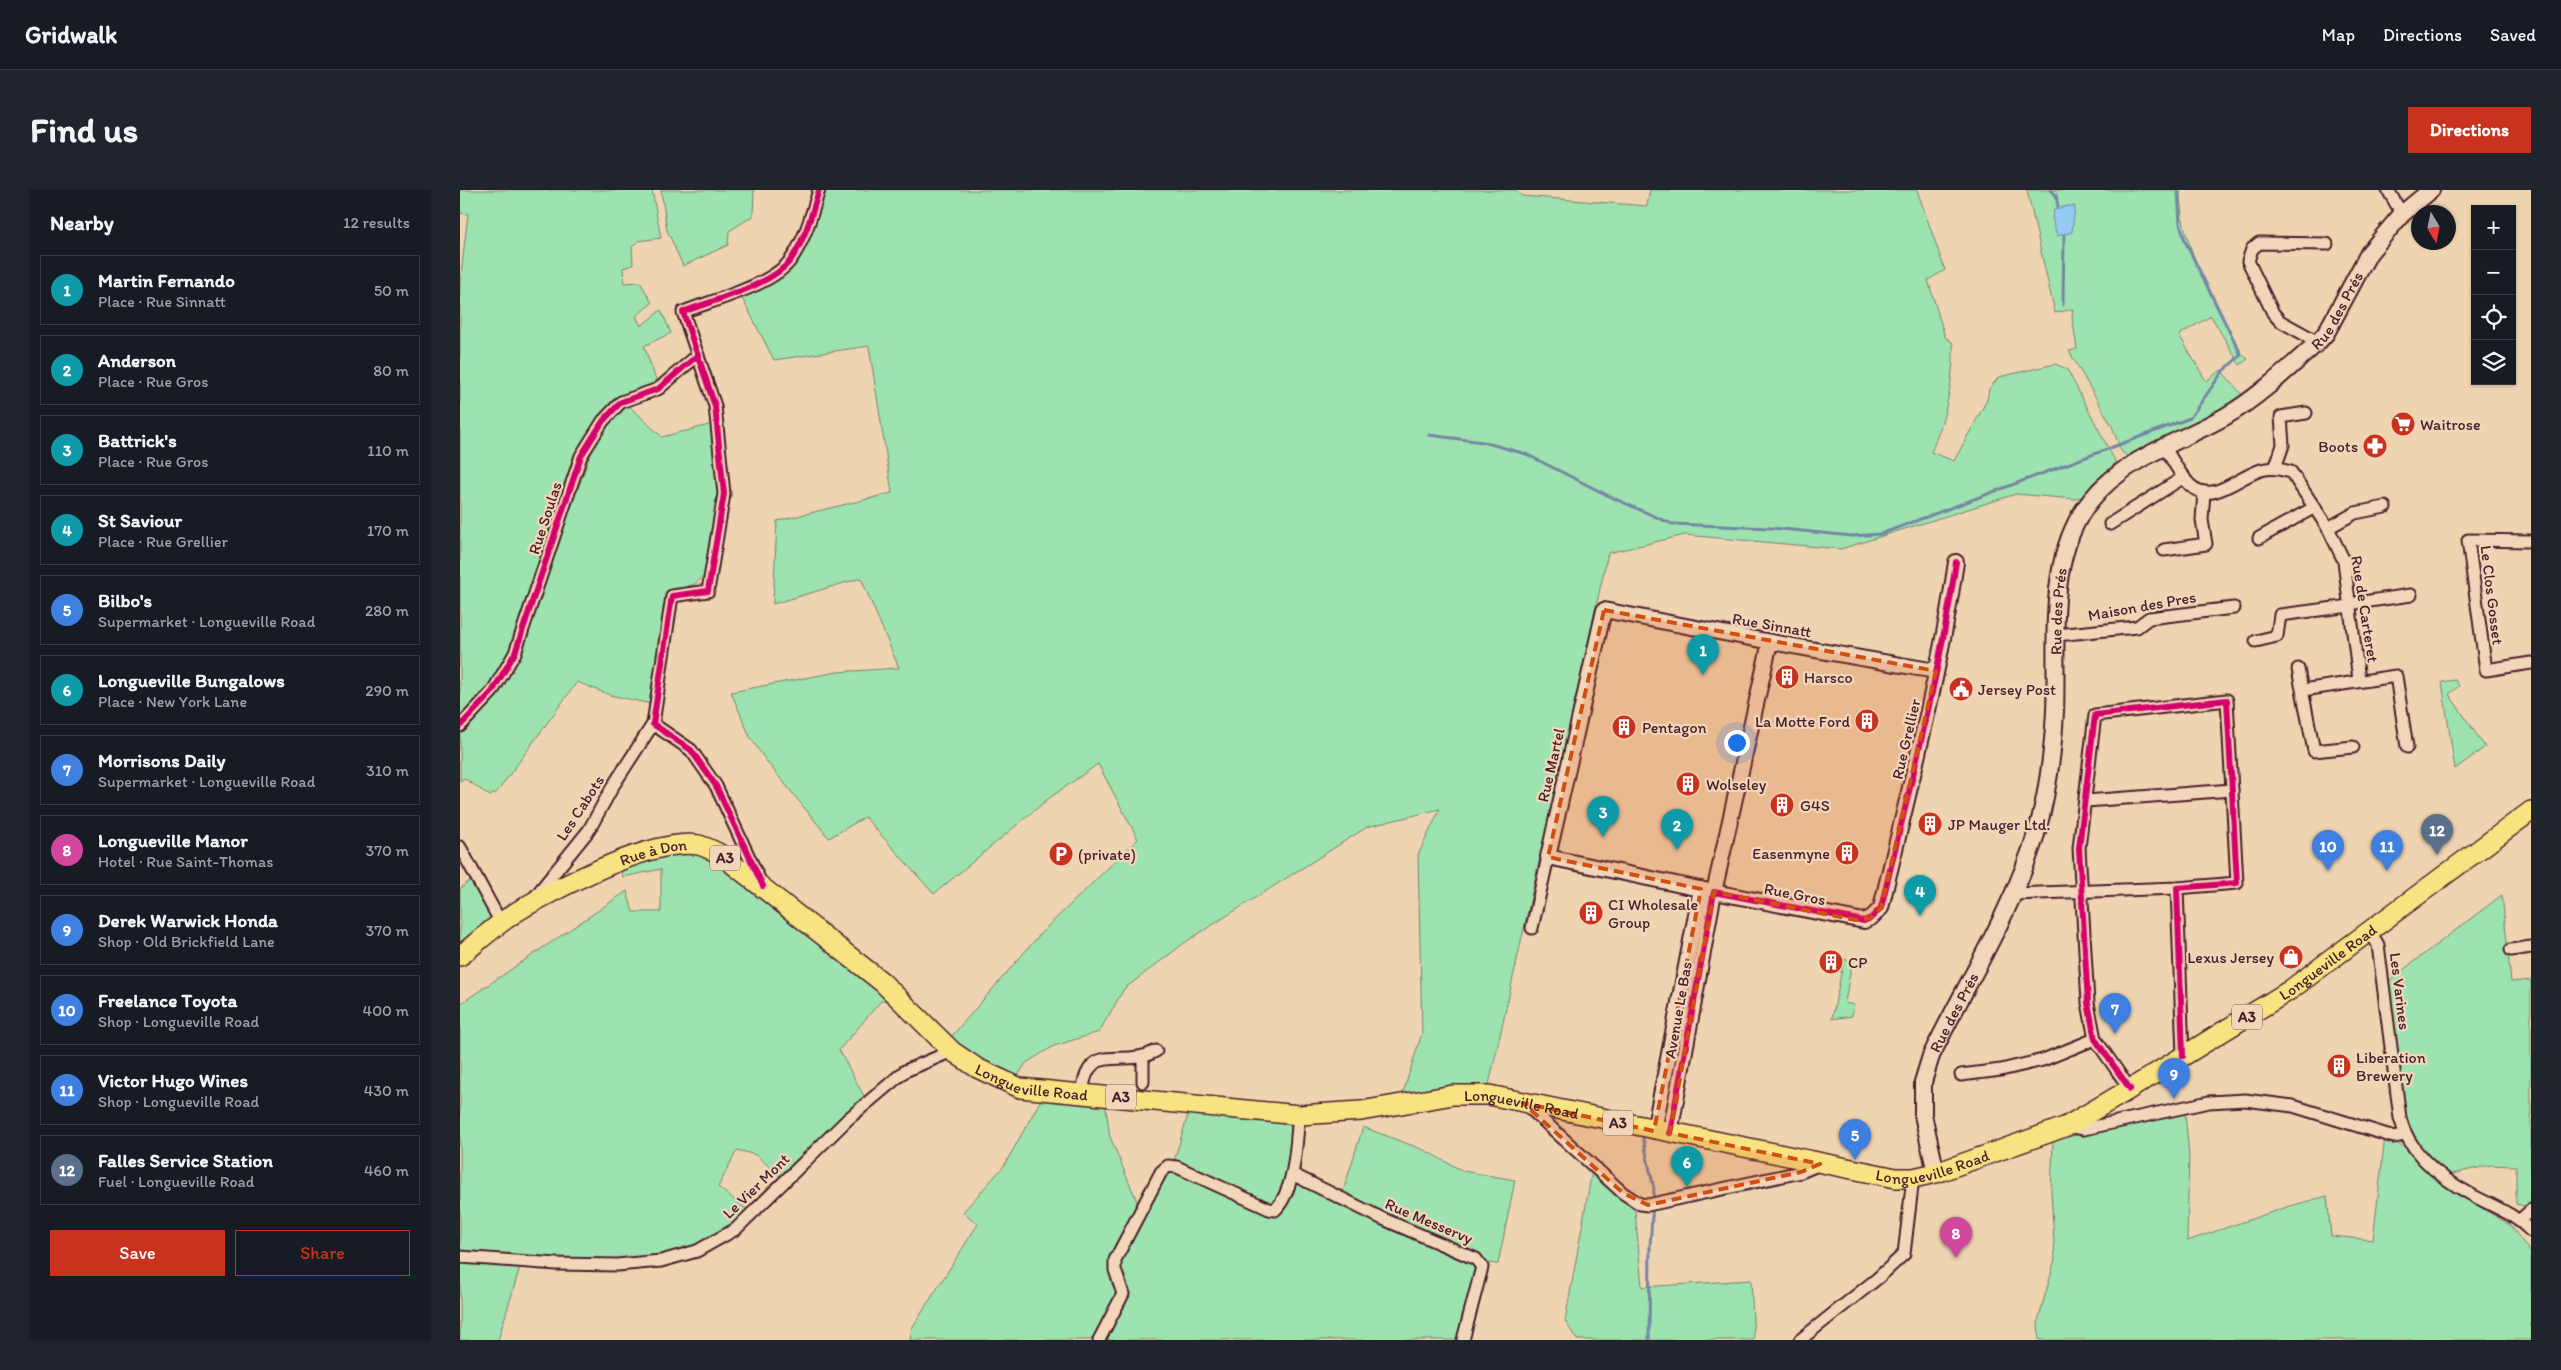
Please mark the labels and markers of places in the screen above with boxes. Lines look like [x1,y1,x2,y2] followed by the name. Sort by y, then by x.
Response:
[2390,411,2416,437] supermarket icon: Waitrose
[2420,415,2481,434] place label: Waitrose
[2362,433,2388,459] pharmacy icon: Boots
[2318,437,2358,456] place label: Boots
[1687,634,1719,675] pin: 1
[1774,664,1800,690] building icon: Harsco
[1804,668,1853,687] place label: Harsco
[1948,676,1974,702] public building icon: Jersey Post
[1978,680,2056,699] place label: Jersey Post
[1854,708,1880,734] building icon: La Motte Ford
[1755,712,1850,731] place label: La Motte Ford
[1611,714,1637,740] building icon: Pentagon
[1642,718,1707,737] place label: Pentagon
[1675,771,1701,797] building icon: Wolseley
[1706,775,1767,794] place label: Wolseley
[1769,792,1795,818] building icon: G4S
[1587,796,1619,837] pin: 3
[1800,796,1830,815] place label: G4S
[1661,809,1693,850] pin: 2
[1917,811,1943,837] building icon: JP Mauger Ltd.
[2421,814,2453,855] pin: 12
[1948,815,2051,834] place label: JP Mauger Ltd.
[2312,830,2344,871] pin: 10
[2371,830,2403,871] pin: 11
[1834,840,1860,866] building icon: Easenmyne
[1048,841,1074,867] parking icon: (private)
[1752,844,1830,863] place label: Easenmyne
[1078,845,1136,864] place label: (private)
[1904,875,1936,916] pin: 4
[1608,895,1698,932] place label: CI Wholesale Group
[1578,900,1604,926] building icon: CI Wholesale Group
[2278,944,2304,970] shop icon: Lexus Jersey
[2187,948,2274,967] place label: Lexus Jersey
[1818,949,1844,975] building icon: CP
[1848,953,1867,972] place label: CP
[2099,993,2131,1034] pin: 7
[2356,1048,2426,1085] place label: Liberation Brewery
[2326,1053,2352,1079] building icon: Liberation Brewery
[2158,1058,2190,1099] pin: 9
[1839,1119,1871,1160] pin: 5
[1671,1146,1703,1187] pin: 6
[1940,1217,1972,1258] pin: 8

